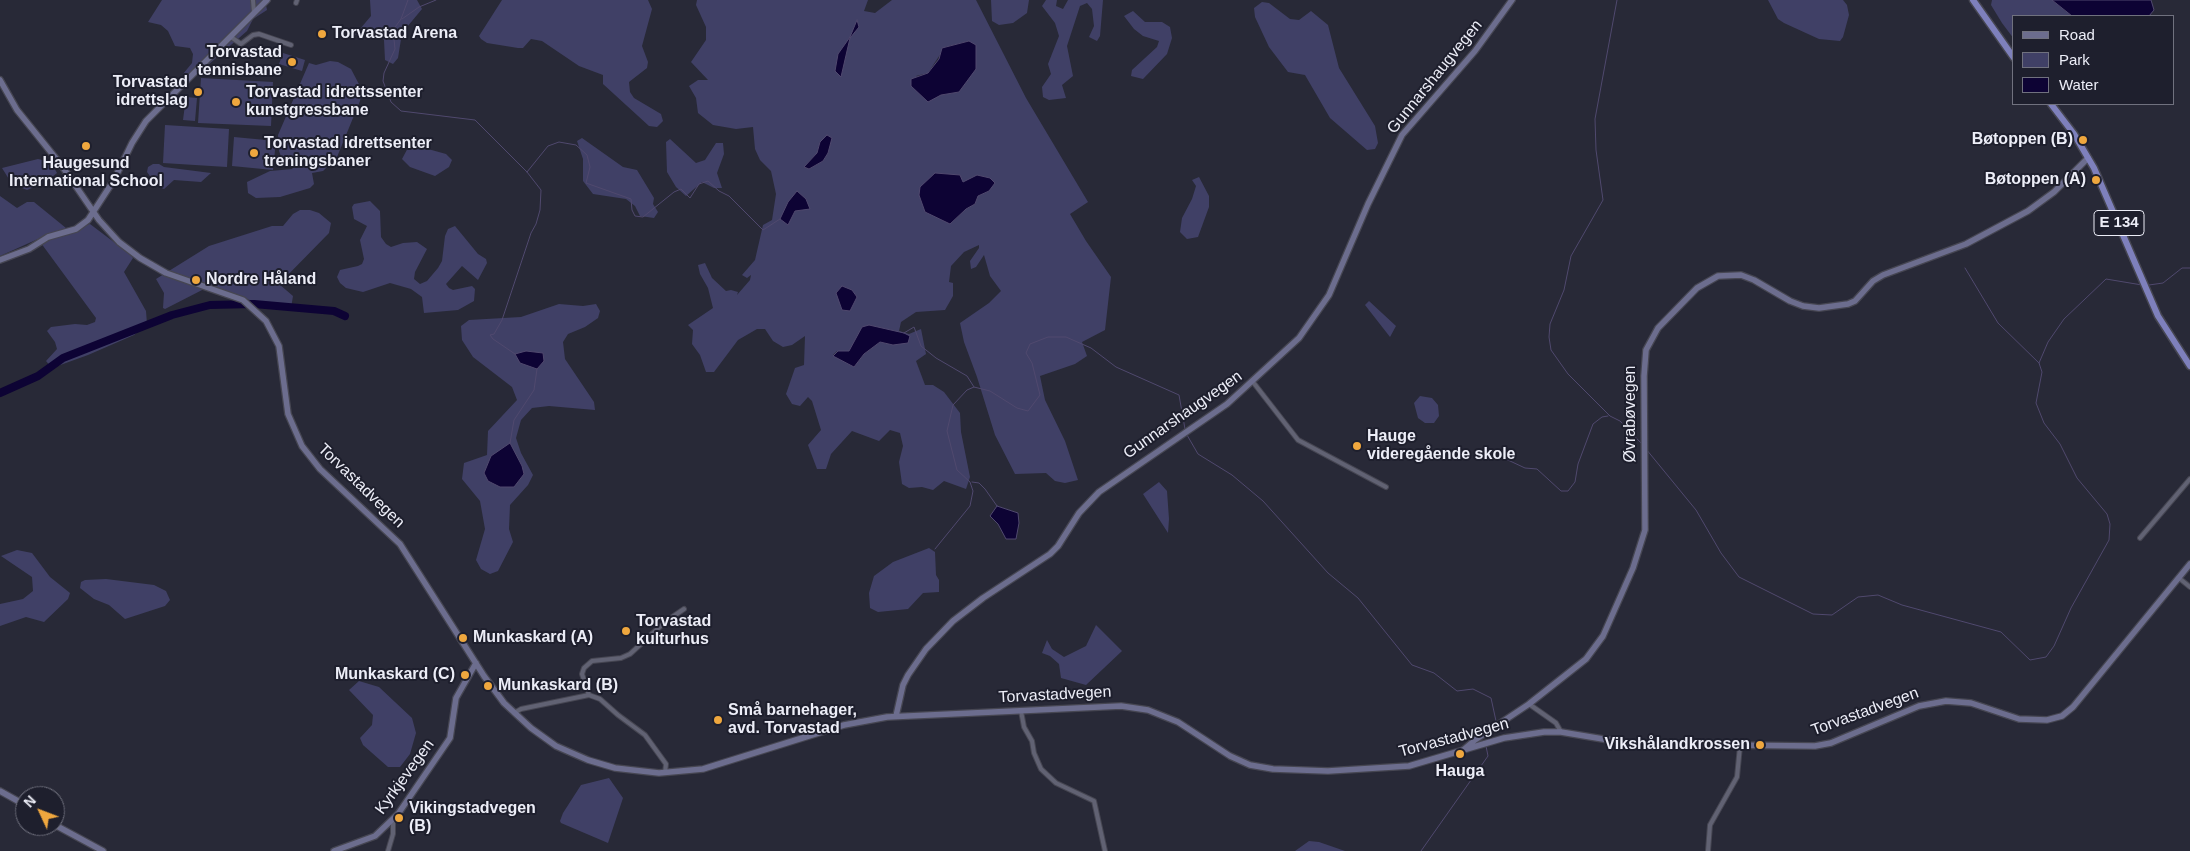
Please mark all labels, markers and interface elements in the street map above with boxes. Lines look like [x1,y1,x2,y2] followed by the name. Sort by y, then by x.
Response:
[2012,15,2175,105] legend
[1383,16,1487,138] street label: Gunnarshaugvegen
[332,24,457,44] place label: Torvastad Arena
[2059,26,2095,43] text: Road
[316,28,328,40] marker: Torvastad Arena
[198,43,282,81] place label: Torvastad tennisbane
[2059,51,2090,68] text: Park
[286,56,298,68] marker: Torvastad tennisbane
[113,73,188,111] place label: Torvastad idrettslag
[2059,76,2098,93] text: Water
[246,83,423,121] place label: Torvastad idrettssenter kunstgressbane
[192,86,204,98] marker: Torvastad idrettslag
[230,96,242,108] marker: Torvastad idrettssenter kunstgressbane
[1972,130,2073,150] place label: Bøtoppen (B)
[264,134,432,172] place label: Torvastad idrettsenter treningsbaner
[2077,134,2089,146] marker: Bøtoppen (B)
[80,140,92,152] marker: Haugesund International School
[248,147,260,159] marker: Torvastad idrettsenter treningsbaner
[9,154,163,192] place label: Haugesund International School
[1985,170,2086,190] place label: Bøtoppen (A)
[2090,174,2102,186] marker: Bøtoppen (A)
[2094,210,2144,236] road number: E 134
[206,270,316,290] place label: Nordre Håland
[190,274,202,286] marker: Nordre Håland
[1621,366,1641,462] street label: Øvrabøvegen
[1120,367,1246,463] street label: Gunnarshaugvegen
[1367,427,1516,465] place label: Hauge videregående skole
[314,440,408,532] street label: Torvastadvegen
[1351,440,1363,452] marker: Hauge videregående skole
[636,612,711,650] place label: Torvastad kulturhus
[620,625,632,637] marker: Torvastad kulturhus
[473,628,593,648] place label: Munkaskard (A)
[457,632,469,644] marker: Munkaskard (A)
[335,665,455,685] place label: Munkaskard (C)
[459,669,471,681] marker: Munkaskard (C)
[498,676,618,696] place label: Munkaskard (B)
[482,680,494,692] marker: Munkaskard (B)
[998,682,1112,708] street label: Torvastadvegen
[1809,684,1921,740] street label: Torvastadvegen
[728,701,857,739] place label: Små barnehager, avd. Torvastad
[712,714,724,726] marker: Små barnehager, avd. Torvastad
[1397,714,1511,762] street label: Torvastadvegen
[1604,735,1750,755] place label: Vikshålandkrossen
[371,736,439,818] street label: Kyrkjevegen
[1754,739,1766,751] marker: Vikshålandkrossen
[1454,748,1466,760] marker: Hauga
[1436,762,1484,782] place label: Hauga
[15,786,65,836] north arrow
[20,792,39,811] text: N
[409,799,536,837] place label: Vikingstadvegen (B)
[393,812,405,824] marker: Vikingstadvegen (B)

